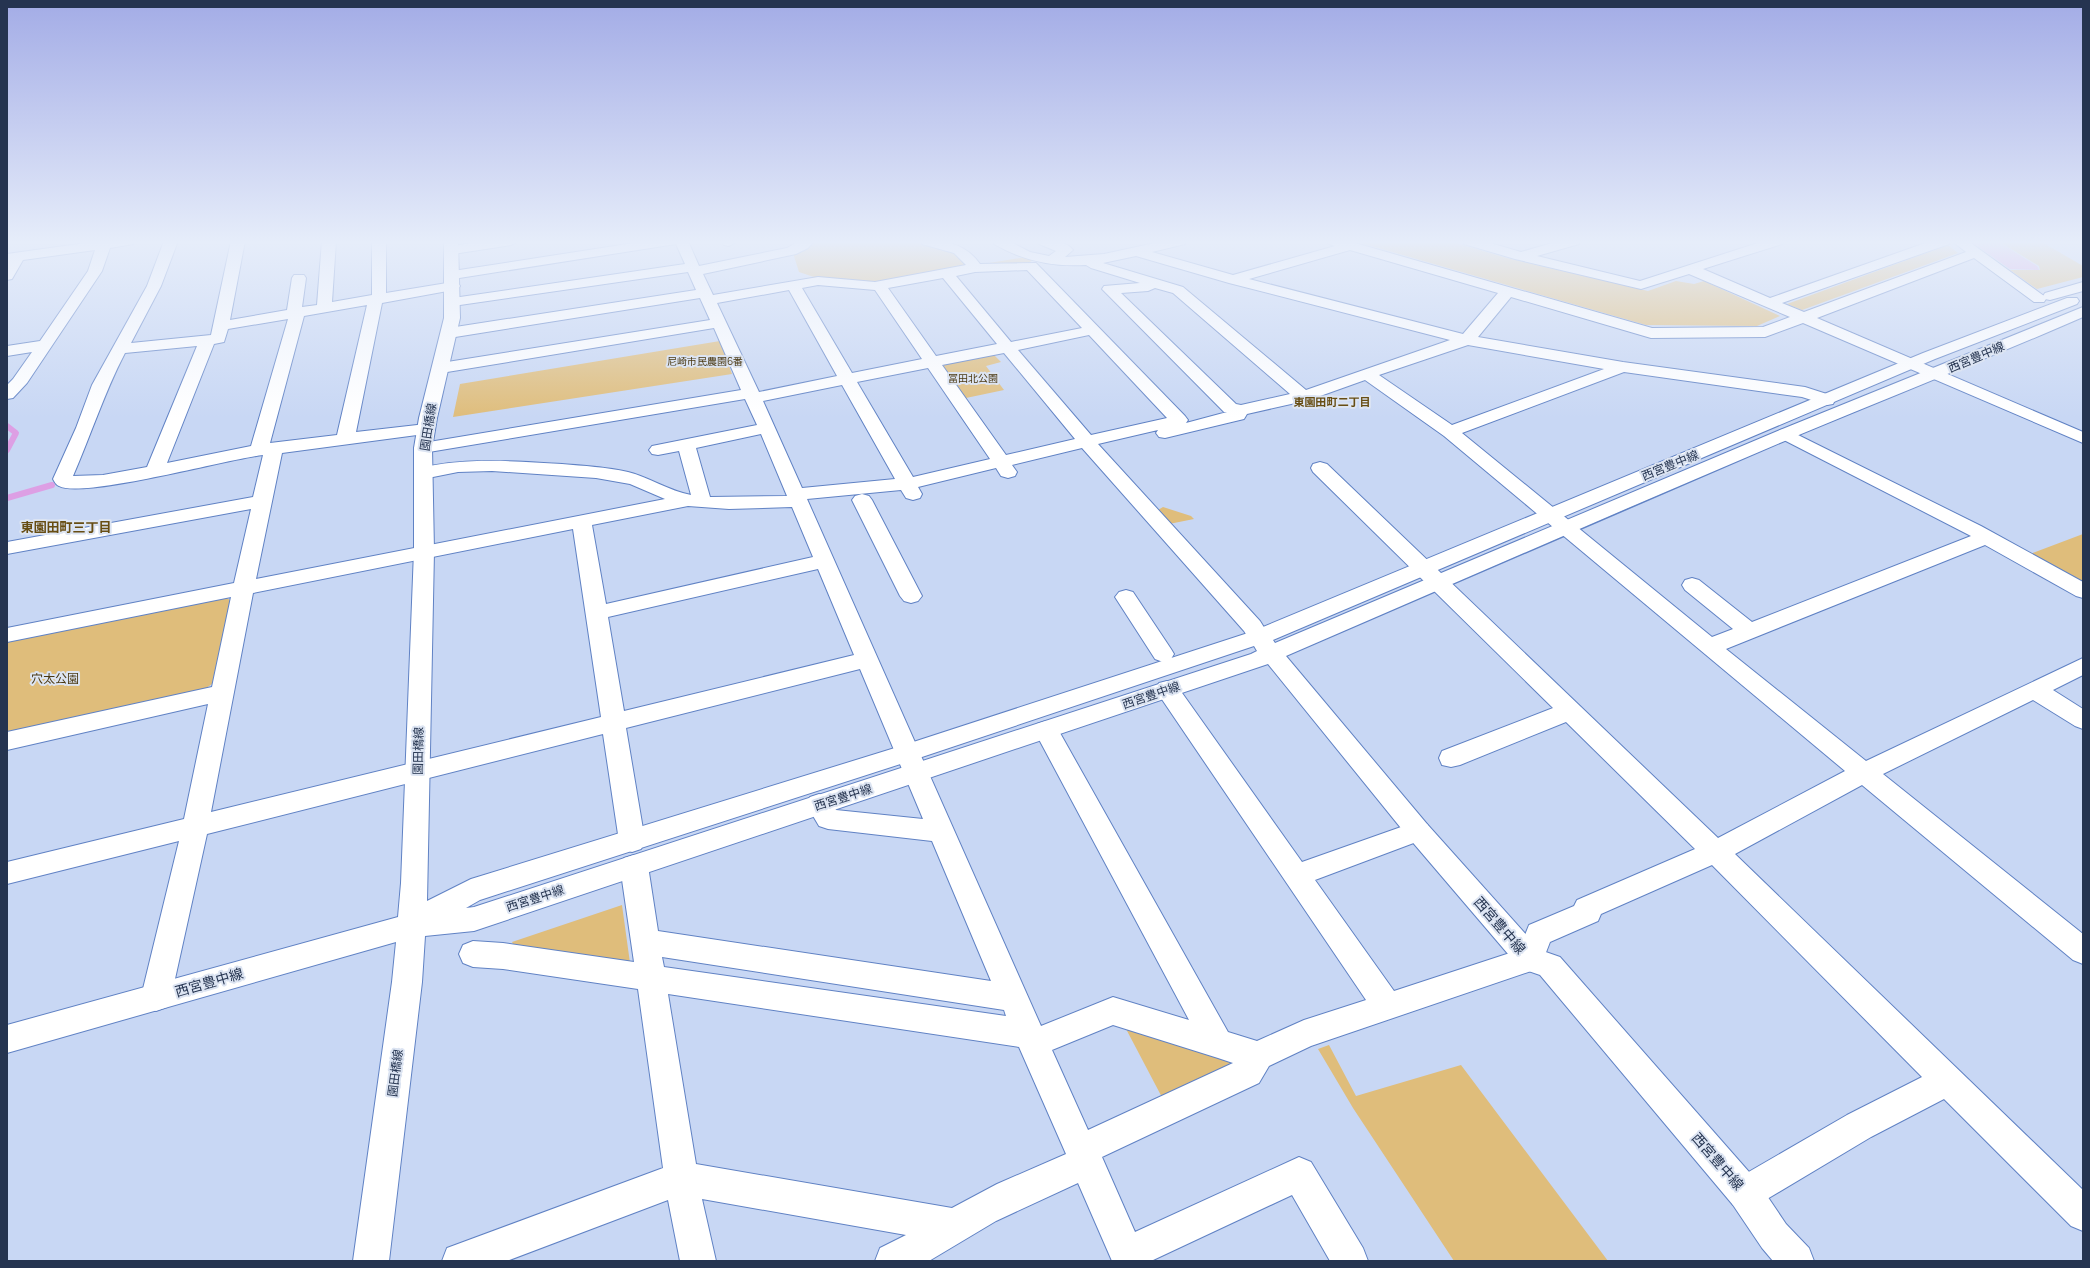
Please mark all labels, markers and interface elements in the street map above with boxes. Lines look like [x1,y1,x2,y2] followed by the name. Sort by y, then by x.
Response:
[1945,337,2007,377] street label: 西宮豊中線
[667,354,743,368] park label: 尼崎市民農園6番
[948,371,998,385] park label: 冨田北公園
[1294,394,1371,409] district label: 東園田町二丁目
[416,402,440,452] street label: 園田橋線
[1639,446,1701,484] street label: 西宮豊中線
[20,518,112,536] district label: 東園田町三丁目
[31,670,79,687] park label: 穴太公園
[1120,677,1182,713] street label: 西宮豊中線
[409,727,427,775] street label: 園田橋線
[812,780,874,814] street label: 西宮豊中線
[504,881,566,915] street label: 西宮豊中線
[1470,892,1530,958] street label: 西宮豊中線
[173,963,245,1001] street label: 西宮豊中線
[384,1048,406,1098] street label: 園田橋線
[1688,1128,1748,1194] street label: 西宮豊中線

